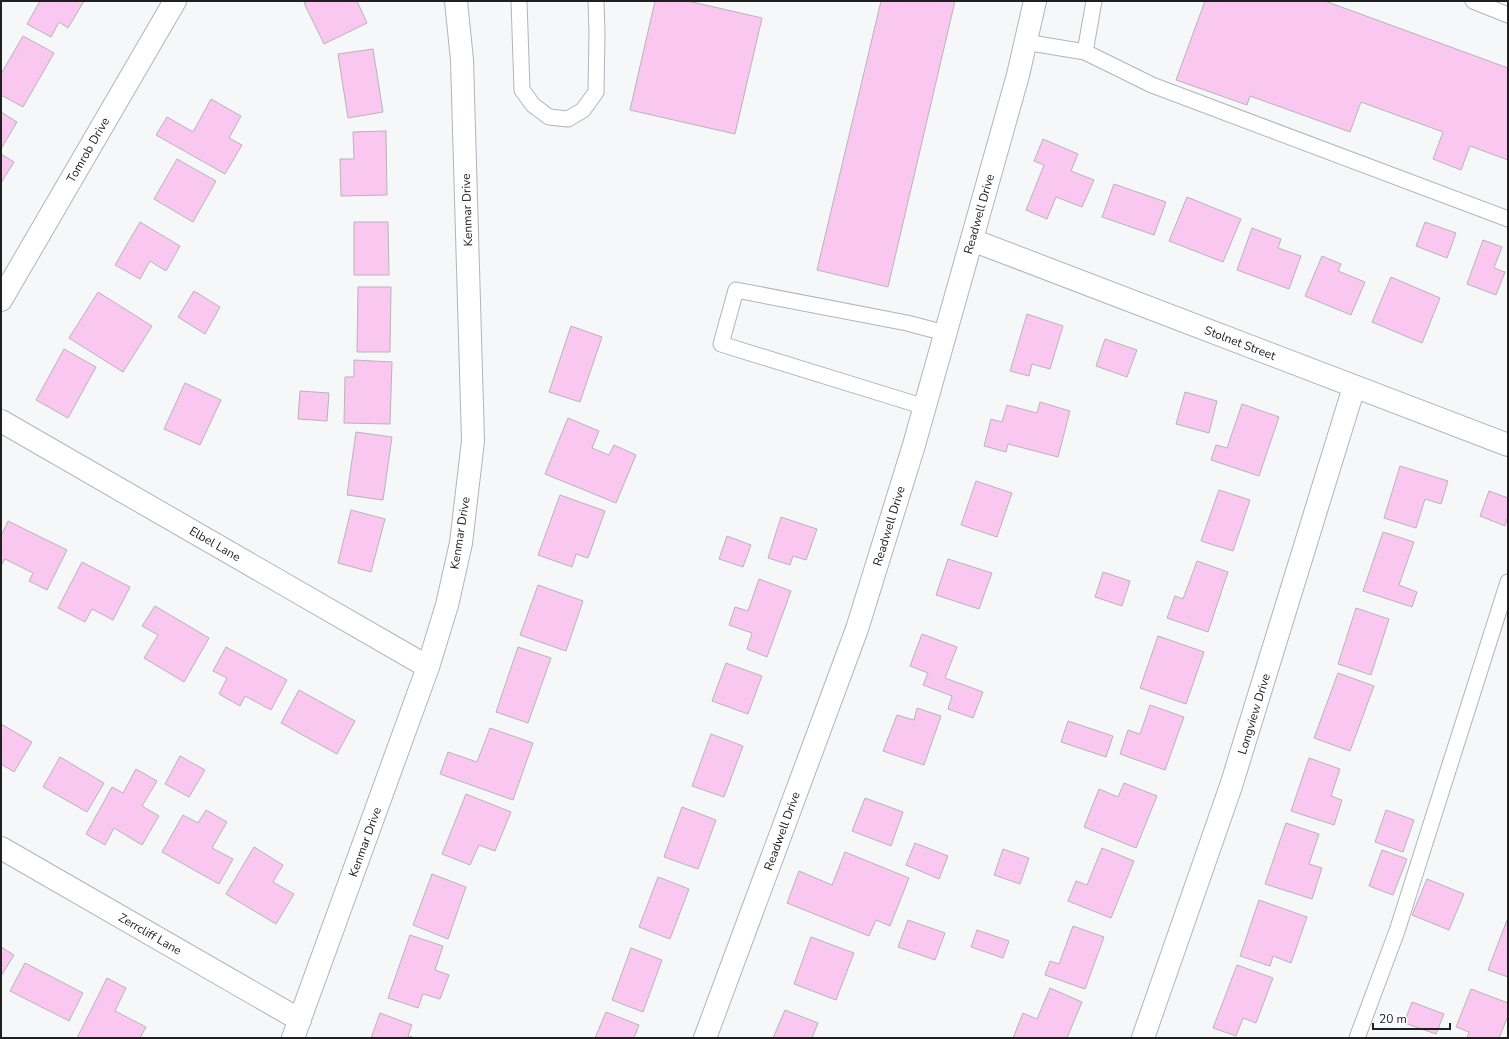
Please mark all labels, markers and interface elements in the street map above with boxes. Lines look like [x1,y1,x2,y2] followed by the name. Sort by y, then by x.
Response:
[63,115,113,185] street label: Tomrob Drive
[960,172,998,256] street label: Readwell Drive
[458,173,476,247] street label: Kenmar Drive
[1202,322,1279,364] street label: Stolnet Street
[869,484,909,568] street label: Readwell Drive
[446,496,474,570] street label: Kenmar Drive
[186,523,244,565] street label: Elbel Lane
[1234,672,1274,756] street label: Longview Drive
[760,789,804,873] street label: Readwell Drive
[345,805,385,879] street label: Kenmar Drive
[115,909,185,959] street label: Zerrcliff Lane
[1373,1005,1450,1031] scale bar
[1379,1011,1407,1027] text: 20 m

